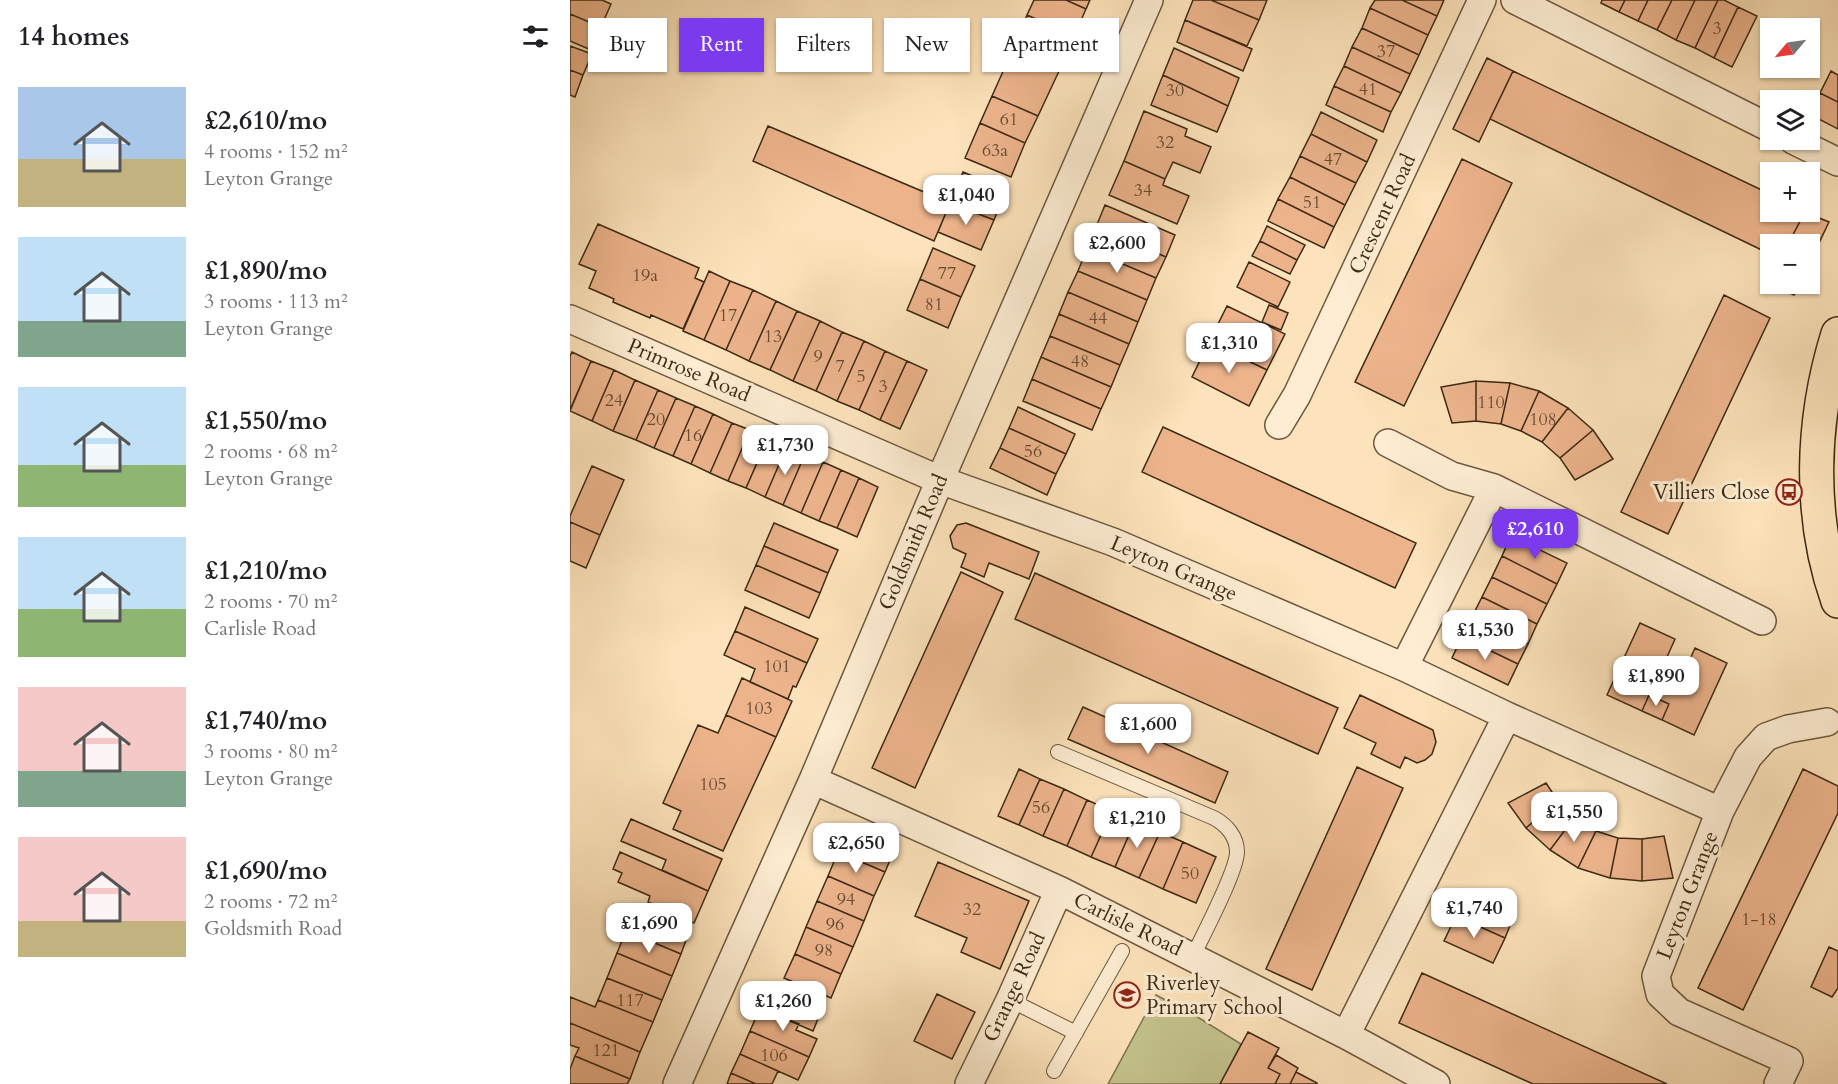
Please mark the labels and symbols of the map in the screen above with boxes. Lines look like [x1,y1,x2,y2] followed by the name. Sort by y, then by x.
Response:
[1712,16,1722,41] house number: 3
[1760,18,1820,78] north arrow
[1377,39,1395,64] house number: 37
[1359,77,1377,102] house number: 41
[1166,78,1184,103] house number: 30
[1000,107,1018,132] house number: 61
[1156,130,1174,155] house number: 32
[982,138,1008,163] house number: 63a
[1324,147,1342,172] house number: 47
[1342,149,1423,279] street label: Crescent Road
[917,175,1015,226] pin: £1,040
[1134,178,1152,203] house number: 34
[1303,190,1321,215] house number: 51
[1068,223,1166,274] pin: £2,600
[938,261,956,286] house number: 77
[632,263,658,288] house number: 19a
[925,292,943,317] house number: 81
[719,303,737,328] house number: 17
[1089,306,1107,331] house number: 44
[1180,323,1278,374] pin: £1,310
[764,324,782,349] house number: 13
[623,331,755,409] street label: Primrose Road
[813,344,823,369] house number: 9
[1071,349,1089,374] house number: 48
[835,354,845,379] house number: 7
[856,364,866,389] house number: 5
[878,374,888,399] house number: 3
[605,388,623,413] house number: 24
[1477,390,1505,415] house number: 110
[647,407,665,432] house number: 20
[1529,407,1557,432] house number: 108
[684,423,702,448] house number: 16
[736,425,834,476] pin: £1,730
[1024,439,1042,464] house number: 56
[872,470,955,615] street label: Goldsmith Road
[1774,477,1804,507] bus stop icon: Villiers Close
[1653,478,1770,507] place label: Villiers Close
[1486,509,1584,560] pin: £2,610
[1106,529,1242,608] street label: Leyton Grange
[1436,610,1534,661] pin: £1,530
[763,654,791,679] house number: 101
[1607,656,1705,707] pin: £1,890
[745,696,773,721] house number: 103
[1099,704,1197,755] pin: £1,600
[699,772,727,797] house number: 105
[1525,792,1623,843] pin: £1,550
[1032,795,1050,820] house number: 56
[1088,798,1186,849] pin: £1,210
[807,823,905,874] pin: £2,650
[1650,827,1725,964] street label: Leyton Grange
[1181,861,1199,886] house number: 50
[1069,886,1187,963] street label: Carlisle Road
[837,887,855,912] house number: 94
[1425,888,1523,939] pin: £1,740
[963,897,981,922] house number: 32
[600,903,698,954] pin: £1,690
[1741,907,1777,932] house number: 1-18
[826,912,844,937] house number: 96
[976,927,1053,1047] street label: Grange Road
[815,938,833,963] house number: 98
[1146,969,1283,1022] place label: Riverley Primary School
[1112,980,1142,1010] school or university icon: Riverley Primary School
[734,981,832,1032] pin: £1,260
[616,988,644,1013] house number: 117
[592,1038,620,1063] house number: 121
[760,1043,788,1068] house number: 106

